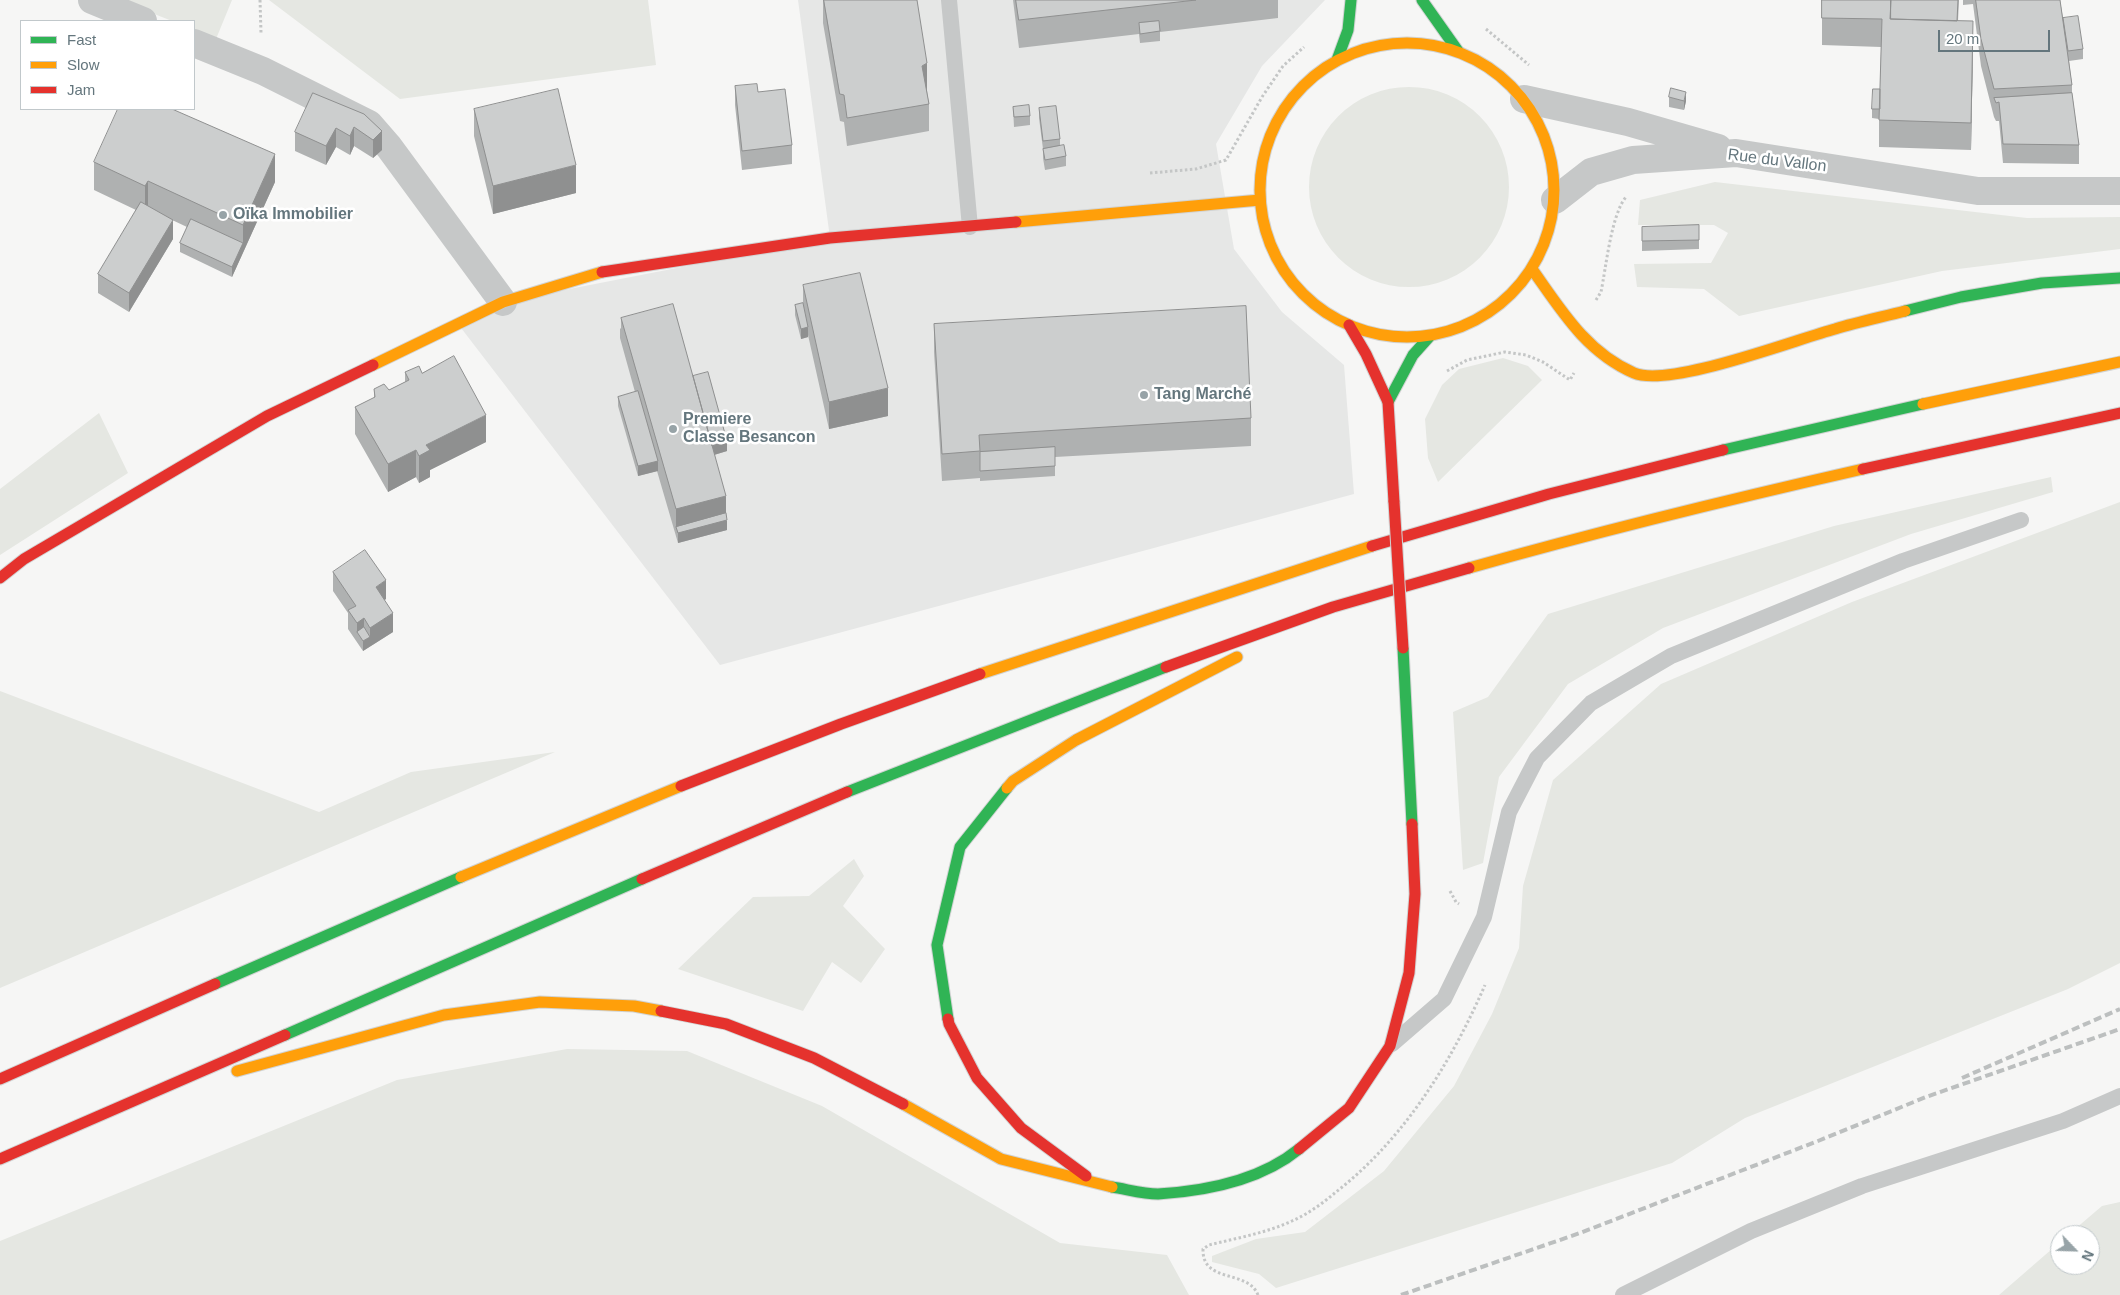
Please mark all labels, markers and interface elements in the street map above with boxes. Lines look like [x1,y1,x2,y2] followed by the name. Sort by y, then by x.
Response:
[20,20,195,110] legend
[1940,20,2052,52] scale bar
[1946,30,1979,47] text: 20 m
[67,31,96,48] text: Fast
[67,56,100,73] text: Slow
[67,81,95,98] text: Jam
[1727,145,1827,177] street label: Rue du Vallon
[233,205,353,225] place label: Oïka Immobilier
[217,209,229,221] marker: Oïka Immobilier
[1154,385,1252,405] place label: Tang Marché
[1138,389,1150,401] marker: Tang Marché
[683,410,816,448] place label: Premiere Classe Besancon
[667,423,679,435] marker: Premiere Classe Besancon
[2050,1225,2100,1275] north arrow
[2078,1248,2097,1264] text: N

